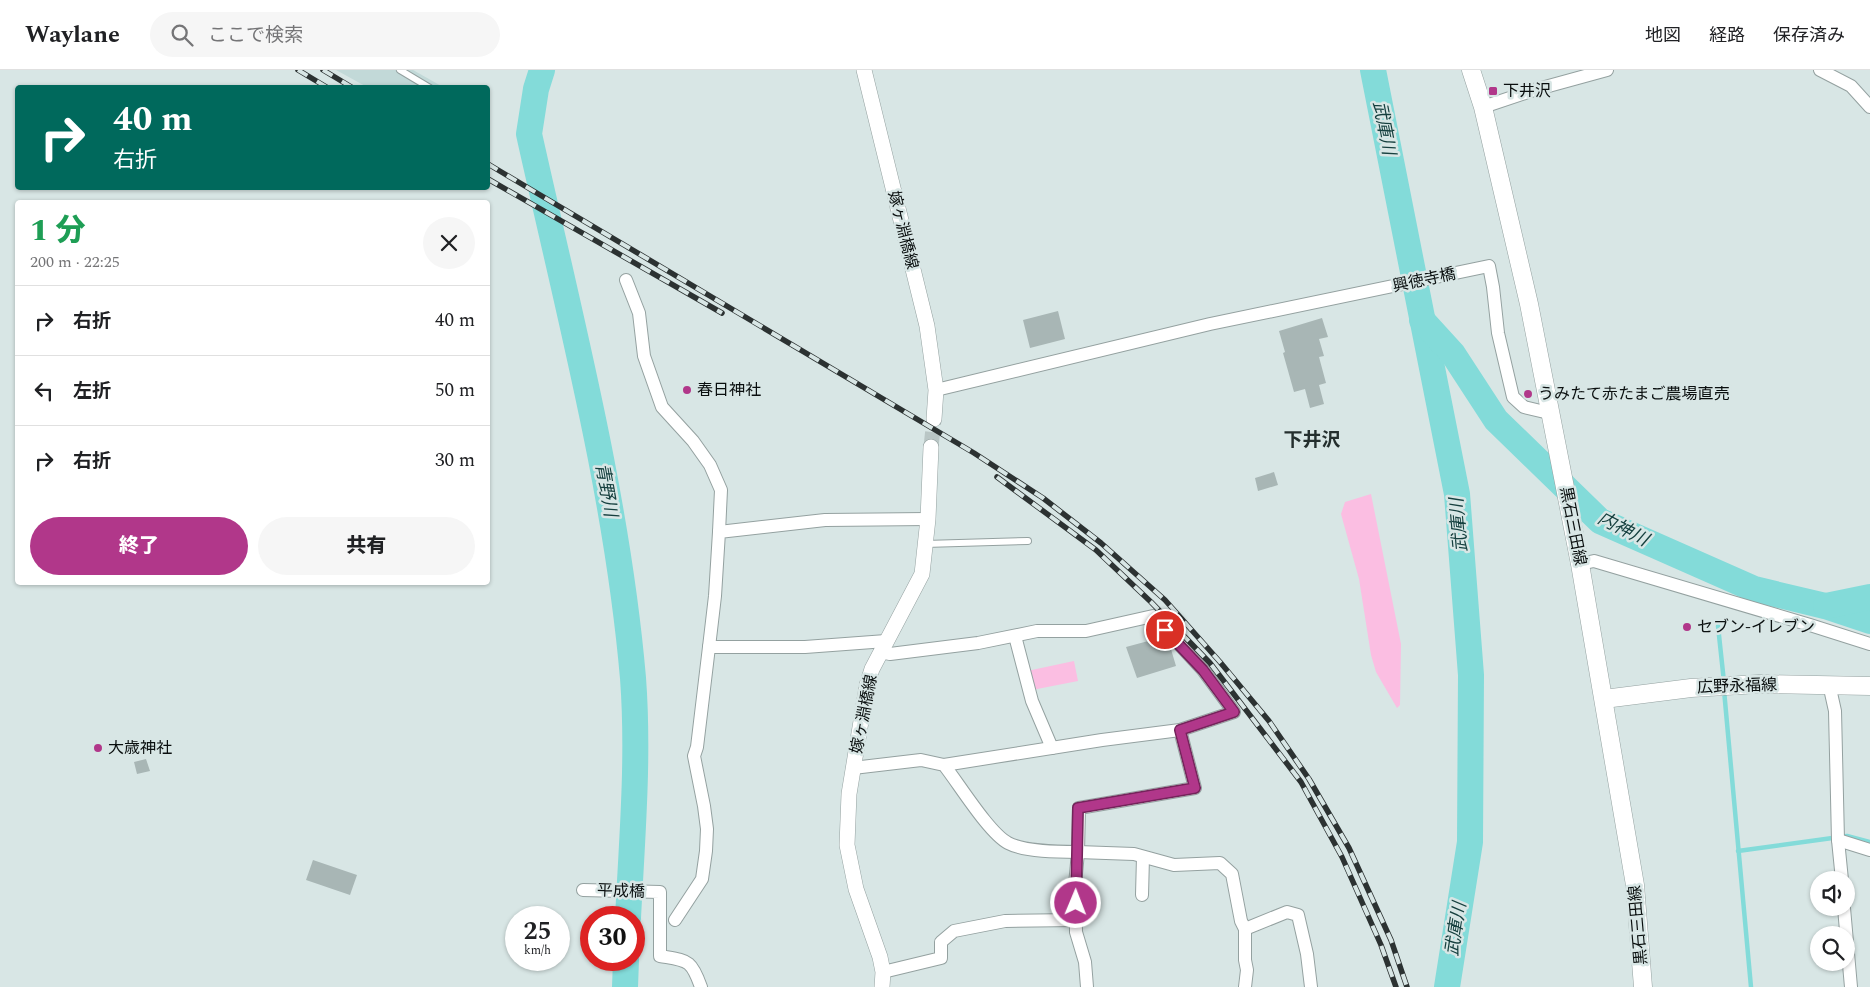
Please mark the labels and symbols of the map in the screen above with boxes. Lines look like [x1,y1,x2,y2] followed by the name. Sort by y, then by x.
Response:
[1503,79,1551,103] place label: 下井沢
[1487,85,1499,97] marker: 下井沢
[1366,99,1403,159] water label: 武庫川
[882,188,924,272] street label: 嫁ヶ淵橋線
[1390,262,1458,298] street label: 興徳寺橋
[697,378,761,402] place label: 春日神社
[1538,382,1730,406] place label: うみたて赤たまご農場直売
[681,384,693,396] marker: 春日神社
[1522,388,1534,400] marker: うみたて赤たまご農場直売
[1283,426,1341,455] district label: 下井沢
[588,461,624,521] water label: 青野川
[1554,484,1592,568] street label: 黒石三田線
[1443,495,1475,553] water label: 武庫川
[1593,505,1655,554] water label: 内神川
[1144,609,1186,651] pin
[1697,615,1815,639] place label: セブン-イレブン
[1681,621,1693,633] marker: セブン-イレブン
[845,672,883,756] street label: 嫁ヶ淵橋線
[1697,673,1777,699] street label: 広野永福線
[108,736,172,760] place label: 大歳神社
[92,742,104,754] marker: 大歳神社
[1049,876,1101,928] position arrow
[597,878,645,904] street label: 平成橋
[1623,884,1653,966] street label: 黒石三田線
[1438,898,1474,958] water label: 武庫川
[580,906,645,971] speed limit sign: 30

